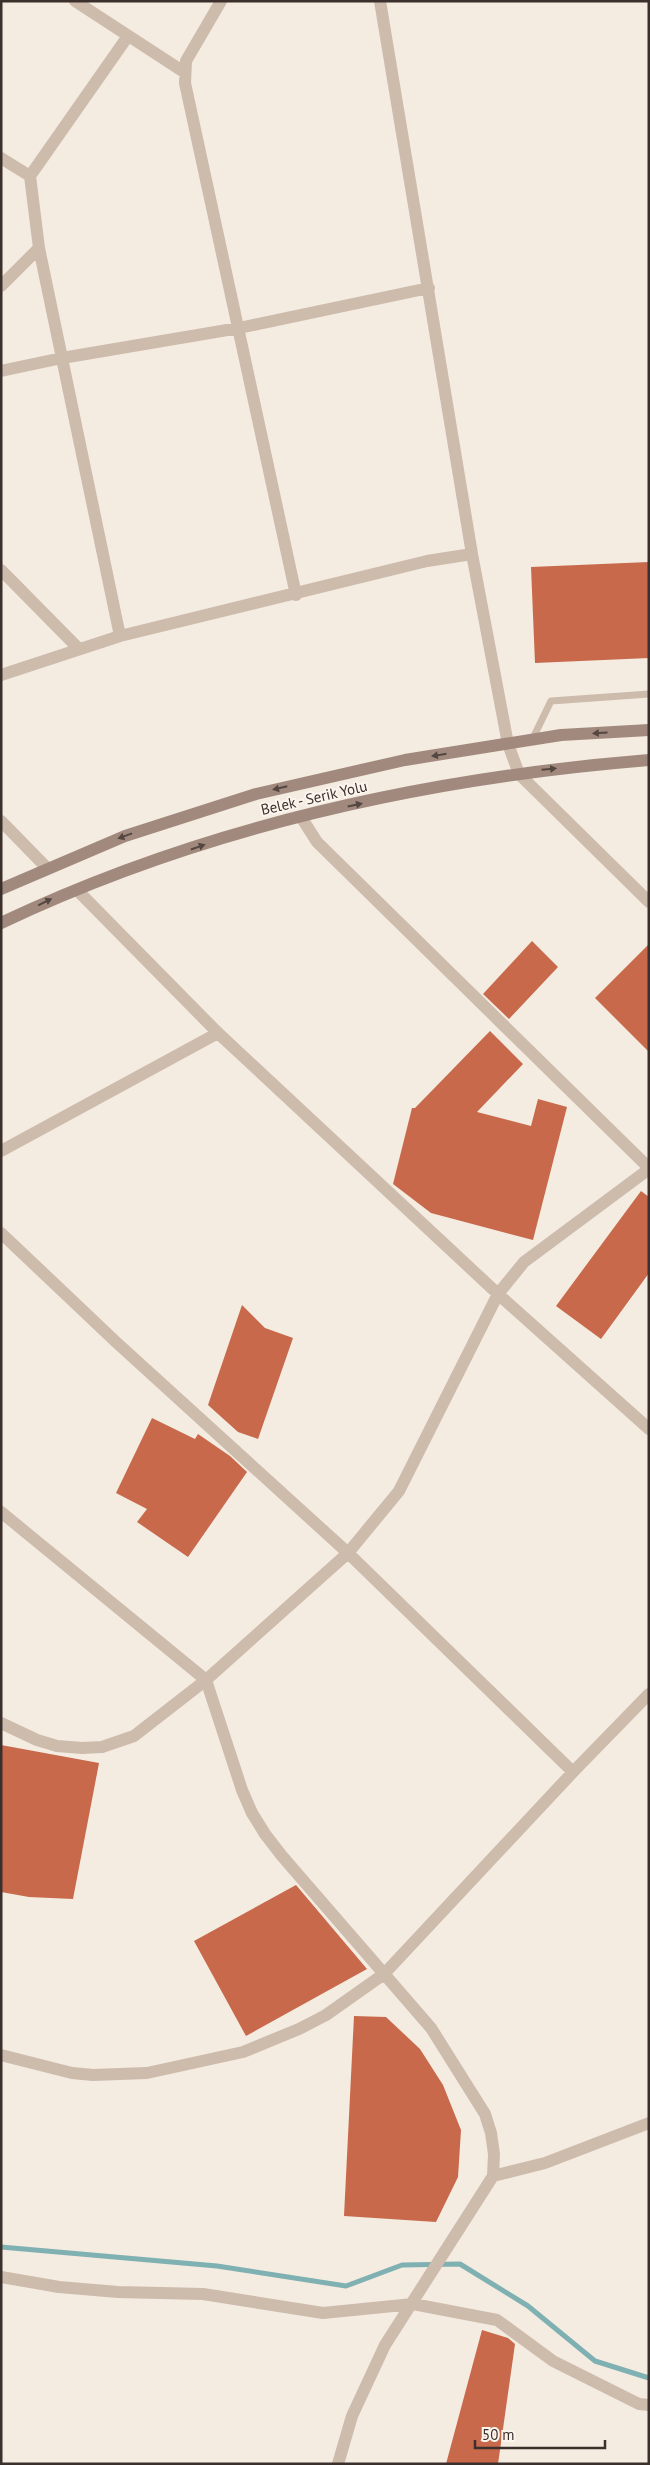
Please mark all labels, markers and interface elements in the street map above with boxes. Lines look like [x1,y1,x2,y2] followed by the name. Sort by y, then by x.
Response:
[592,729,608,737] one-way arrow
[431,751,447,759] one-way arrow
[541,765,557,773] one-way arrow
[259,776,369,819] street label: Belek - Serik Yolu
[273,784,288,792] one-way arrow
[347,801,362,809] one-way arrow
[117,832,132,840] one-way arrow
[190,842,205,850] one-way arrow
[38,898,52,906] one-way arrow
[475,2418,605,2450] scale bar
[482,2425,515,2444] text: 50 m

